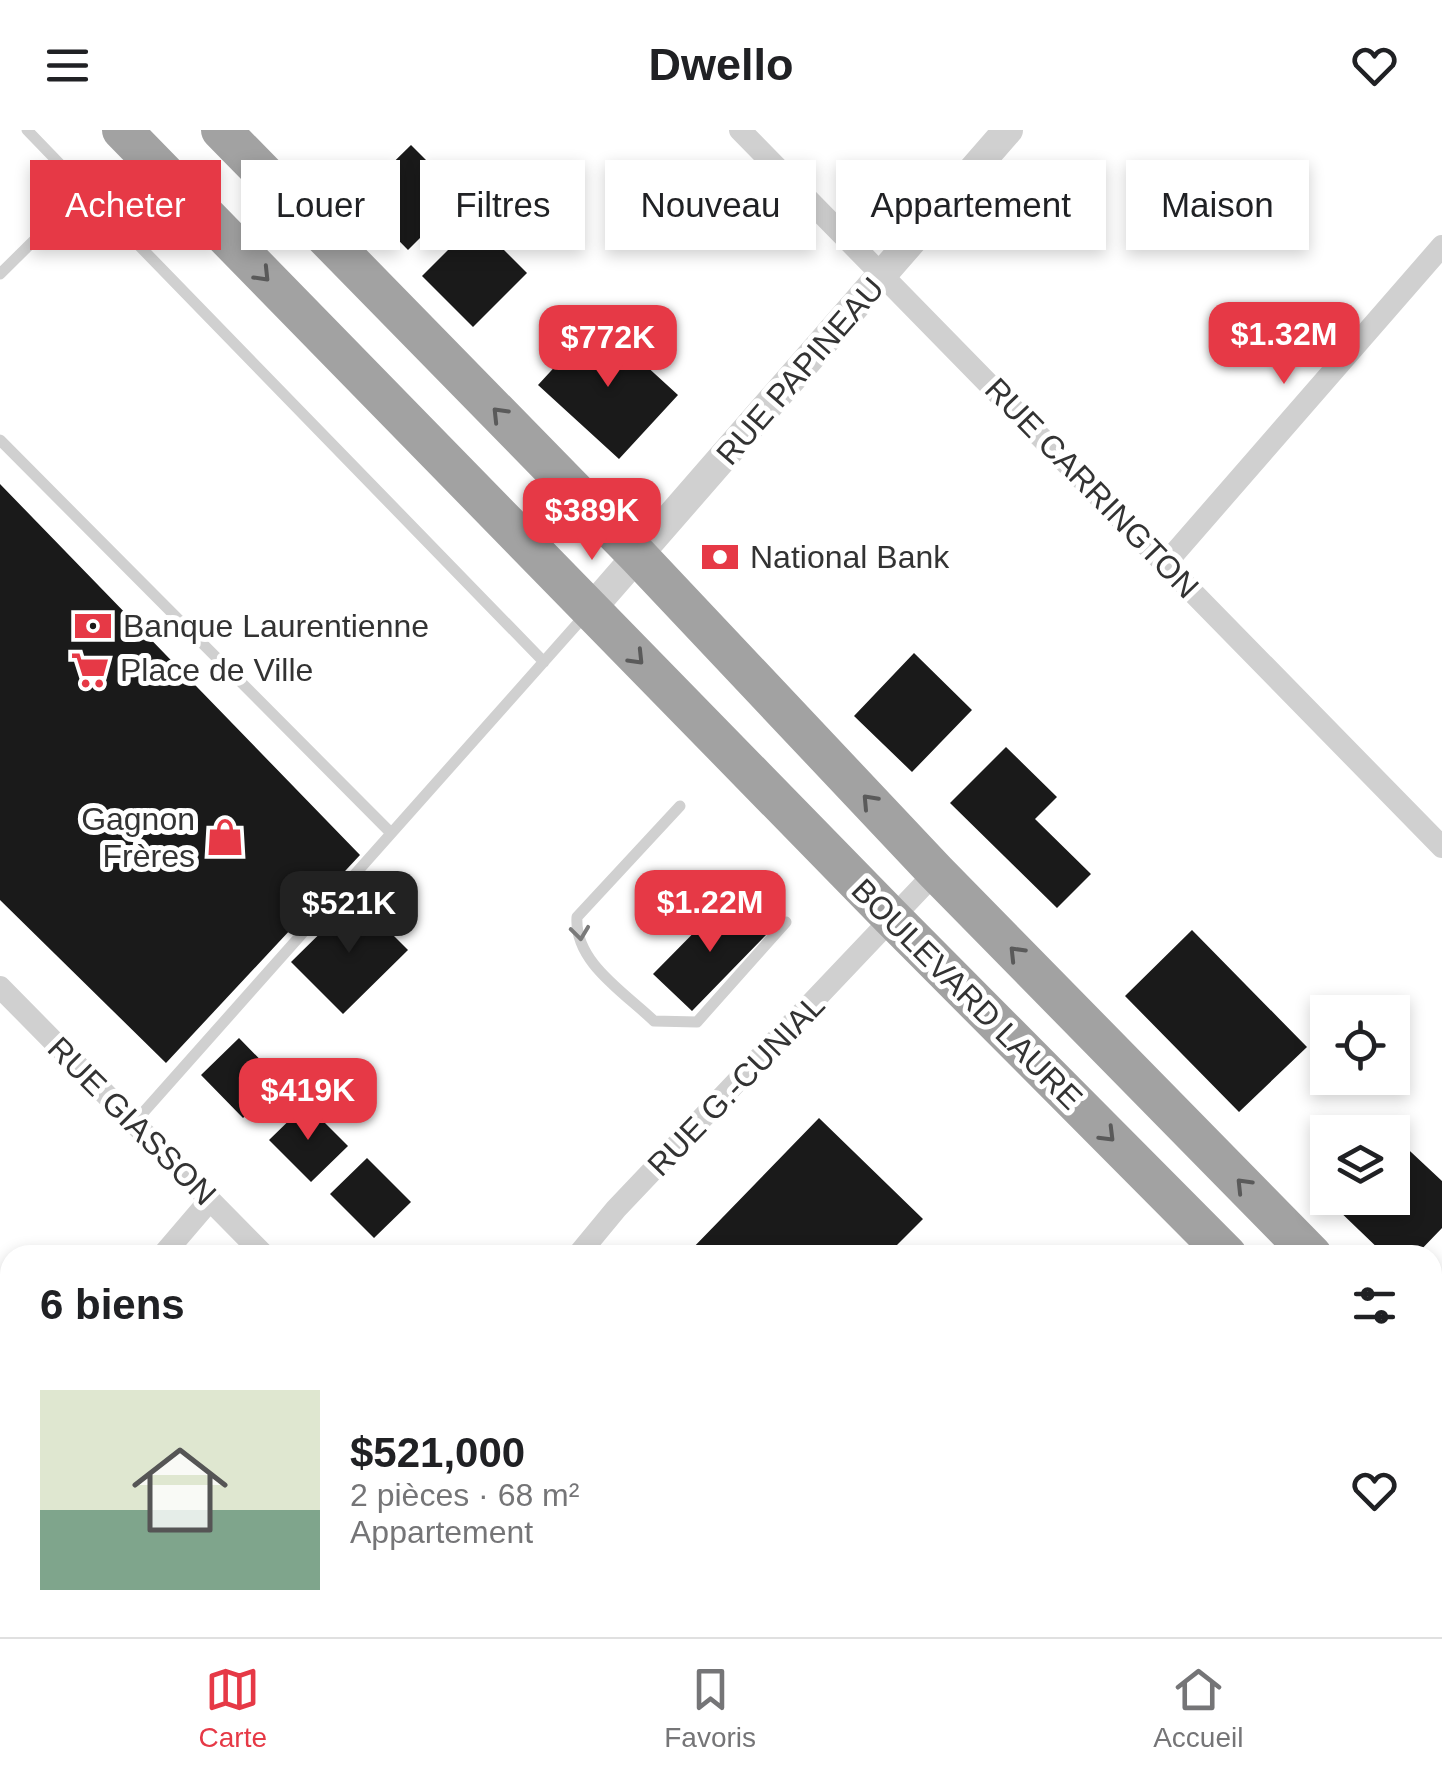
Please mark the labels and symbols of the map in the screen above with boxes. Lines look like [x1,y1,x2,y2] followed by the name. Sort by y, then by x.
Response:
[251,263,269,281] one-way arrow
[709,270,891,472] street label: RUE PAPINEAU
[1203,302,1365,387] pin: $1.32M
[538,305,678,390] pin: $772K
[978,371,1206,605] street label: RUE CARRINGTON
[493,407,511,425] one-way arrow
[522,478,662,563] pin: $389K
[699,536,741,578] bank icon: National Bank
[750,539,950,575] place label: National Bank
[72,605,114,647] bank icon: Banque Laurentienne
[123,608,429,644] place label: Banque Laurentienne
[625,646,643,664] one-way arrow
[69,649,111,691] supermarket icon: Place de Ville
[120,652,313,688] place label: Place de Ville
[863,794,881,812] one-way arrow
[81,801,195,874] place label: Gagnon Frères
[204,816,246,858] shop icon: Gagnon Frères
[629,870,791,955] pin: $1.22M
[279,871,419,956] pin: $521K
[844,871,1090,1117] street label: BOULEVARD LAURE
[569,925,590,941] one-way arrow
[1010,947,1028,965] one-way arrow
[640,987,832,1183] street label: RUE G.-CUNIAL
[41,1030,223,1212] street label: RUE GIASSON
[238,1058,378,1143] pin: $419K
[1096,1124,1114,1142] one-way arrow
[1237,1179,1255,1197] one-way arrow

